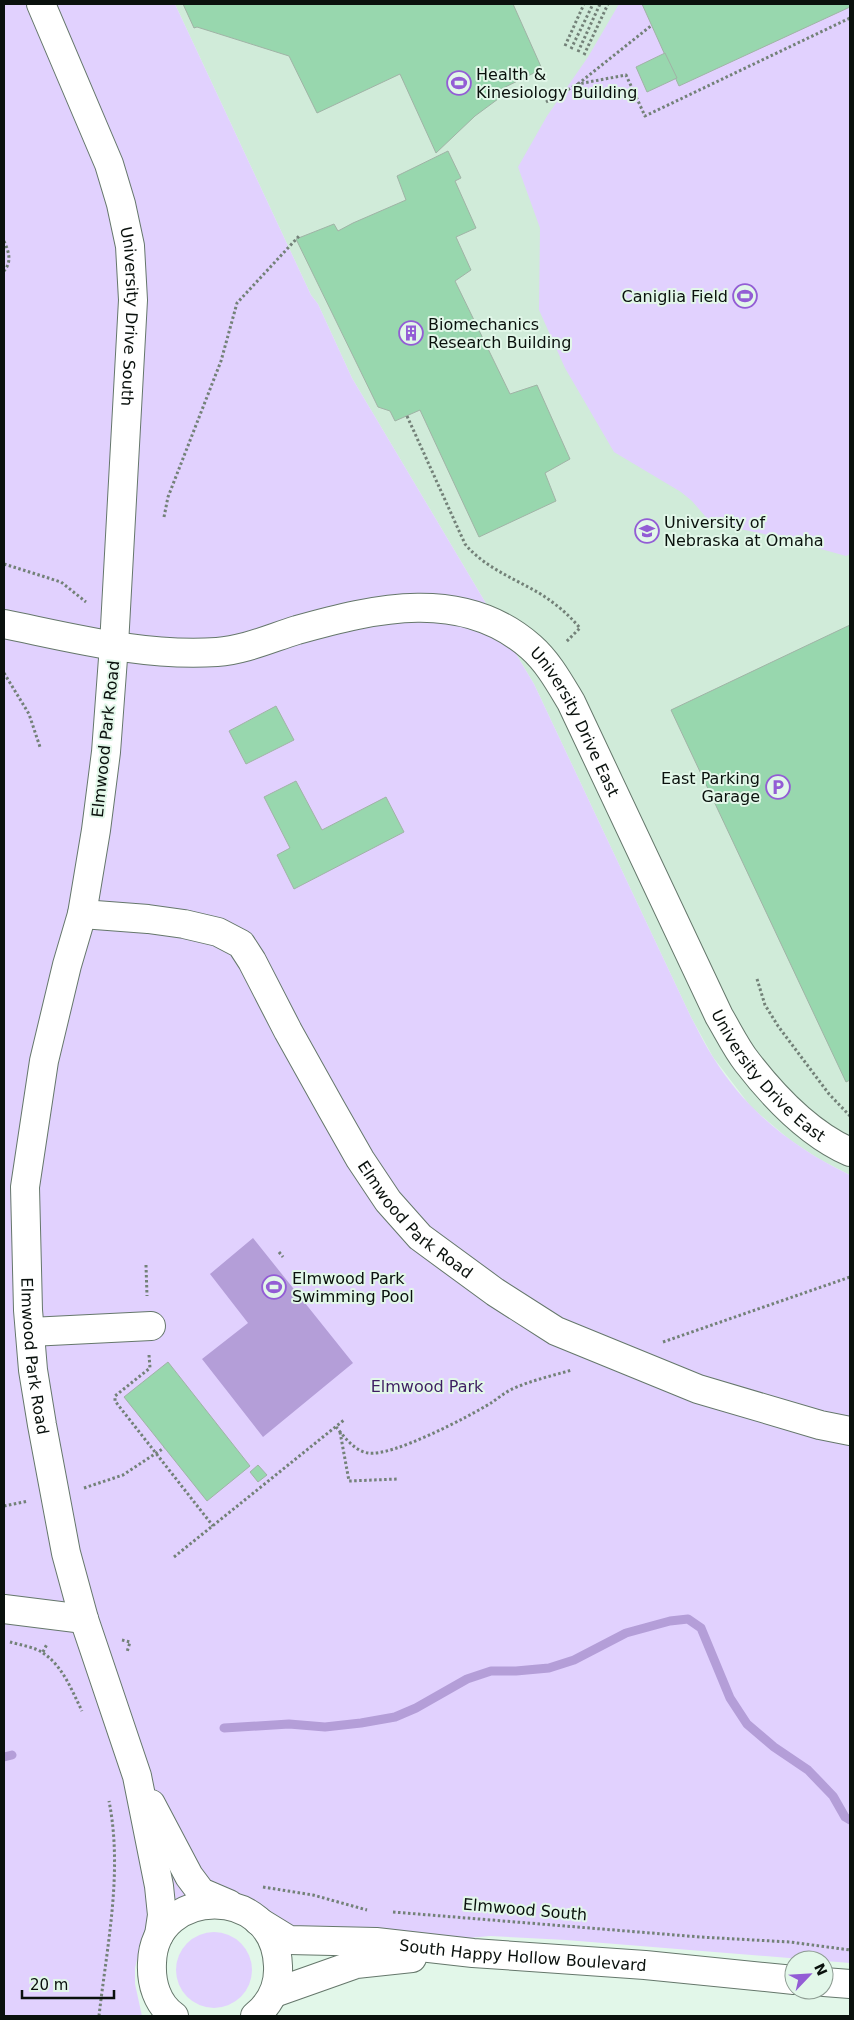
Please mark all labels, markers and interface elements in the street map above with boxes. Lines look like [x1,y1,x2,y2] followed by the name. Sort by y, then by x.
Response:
[476,65,637,102] place label: Health & Kinesiology Building
[446,70,472,96] sports icon: Health & Kinesiology Building
[116,225,142,407] street label: University Drive South
[732,283,758,309] sports icon: Caniglia Field
[622,287,728,306] place label: Caniglia Field
[428,315,571,352] place label: Biomechanics Research Building
[398,320,424,346] building icon: Biomechanics Research Building
[664,513,824,550] place label: University of Nebraska at Omaha
[634,518,660,544] school or university icon: University of Nebraska at Omaha
[526,643,623,800] street label: University Drive East
[88,660,123,819] street label: Elmwood Park Road
[661,769,760,806] place label: East Parking Garage
[765,774,791,800] parking icon: East Parking Garage
[707,1007,829,1146] street label: University Drive East
[354,1157,476,1282] street label: Elmwood Park Road
[292,1269,414,1306] place label: Elmwood Park Swimming Pool
[261,1274,287,1300] sports icon: Elmwood Park Swimming Pool
[17,1277,53,1436] street label: Elmwood Park Road
[371,1377,484,1396] park label: Elmwood Park
[462,1895,588,1924] street label: Elmwood South
[398,1936,647,1975] street label: South Happy Hollow Boulevard
[784,1950,834,2000] north arrow
[811,1961,831,1978] text: N
[22,1968,115,2000] scale bar
[30,1976,68,1994] text: 20 m

